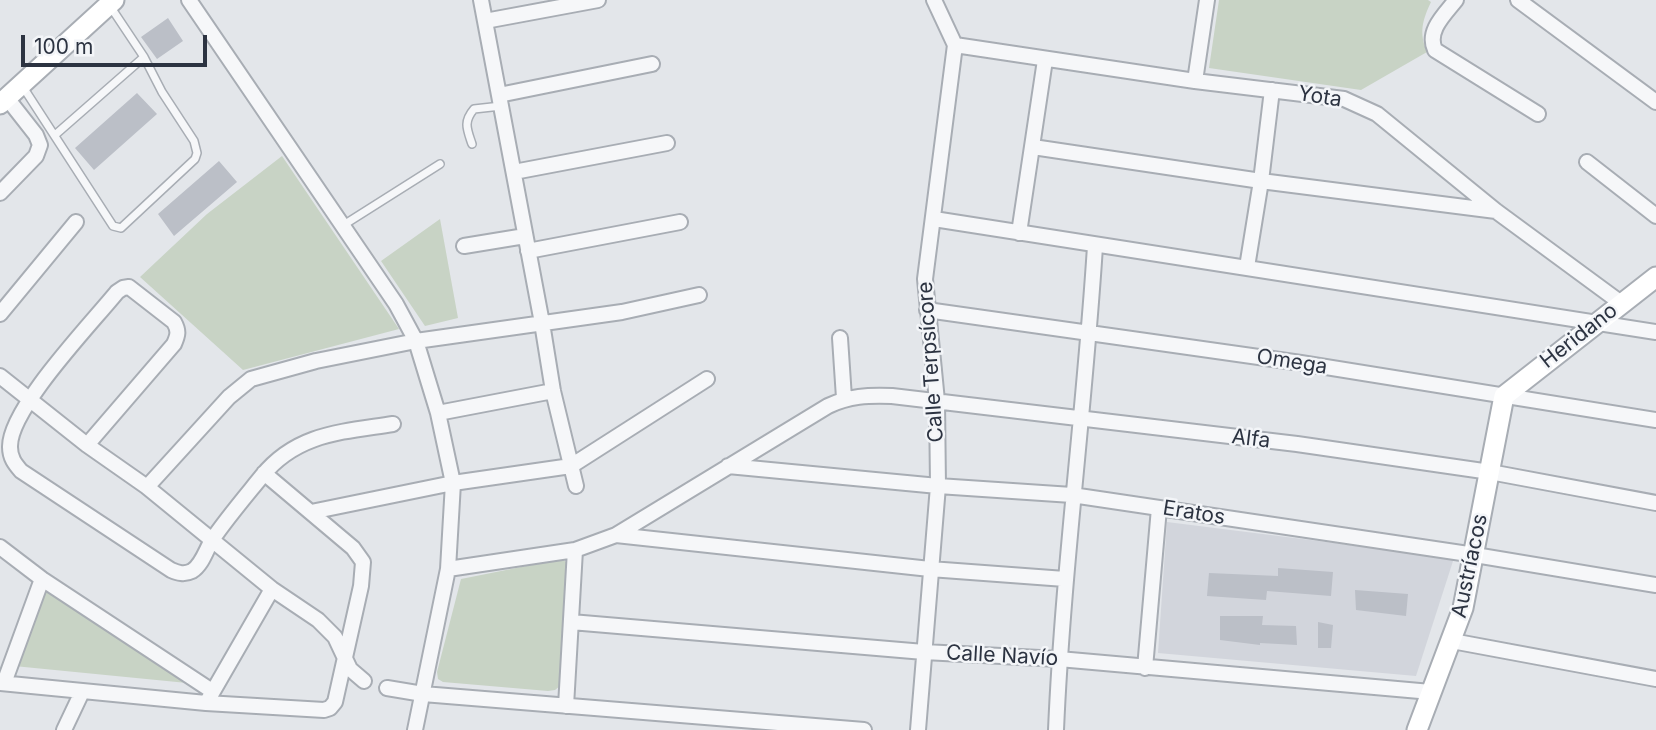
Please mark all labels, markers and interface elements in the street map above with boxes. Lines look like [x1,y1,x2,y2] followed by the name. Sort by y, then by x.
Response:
[24,21,210,65] scale bar
[34,34,93,59] text: 100 m
[1296,81,1344,113] street label: Yota
[913,281,949,443] street label: Calle Terpsícore
[1535,298,1623,374] street label: Heridano
[1255,344,1329,380] street label: Omega
[1230,424,1272,454] street label: Alfa
[1161,496,1227,530] street label: Eratos
[1447,512,1493,620] street label: Austríacos
[945,640,1059,672] street label: Calle Navío

